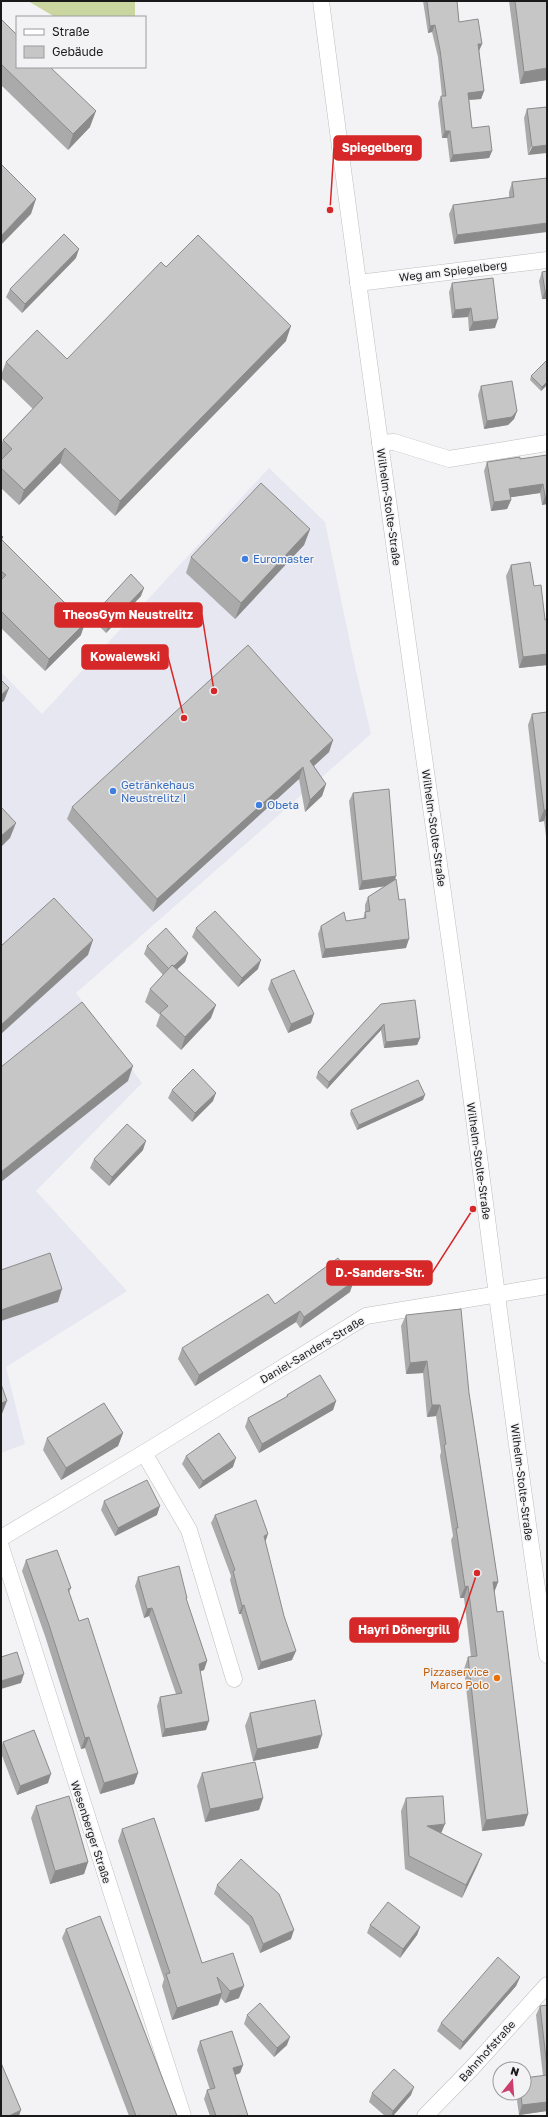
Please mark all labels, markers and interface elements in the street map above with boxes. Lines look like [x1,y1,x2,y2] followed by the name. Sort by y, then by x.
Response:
[16,16,146,68] legend
[52,24,90,39] text: Straße
[52,44,103,59] text: Gebäude
[334,136,421,160] callout: Spiegelberg
[342,140,412,155] text: Spiegelberg
[398,257,508,284] street label: Weg am Spiegelberg
[375,448,404,566] street label: Wilhelm-Stolte-Straße
[253,552,315,565] place label: Euromaster
[240,554,250,564] marker: Euromaster
[55,603,202,627] callout: TheosGym Neustrelitz
[63,607,193,622] text: TheosGym Neustrelitz
[82,645,168,669] callout: Kowalewski
[90,649,160,664] text: Kowalewski
[420,769,449,887] street label: Wilhelm-Stolte-Straße
[121,778,195,804] place label: Getränkehaus Neustrelitz I
[108,786,118,796] marker: Getränkehaus Neustrelitz I
[267,798,299,811] place label: Obeta
[254,800,264,810] marker: Obeta
[465,1102,494,1220] street label: Wilhelm-Stolte-Straße
[327,1261,432,1285] callout: D.-Sanders-Str.
[335,1265,425,1280] text: D.-Sanders-Str.
[257,1313,366,1386] street label: Daniel-Sanders-Straße
[509,1423,536,1541] street label: Wilhelm-Stolte-Straße
[350,1618,458,1642] callout: Hayri Dönergrill
[358,1622,450,1637] text: Hayri Dönergrill
[423,1665,489,1691] place label: Pizzaservice Marco Polo
[492,1673,502,1683] marker: Pizzaservice Marco Polo
[69,1779,114,1885] street label: Wesenberger Straße
[456,2017,517,2084] street label: Bahnhofstraße
[492,2061,532,2101] north arrow
[509,2064,521,2078] text: N

